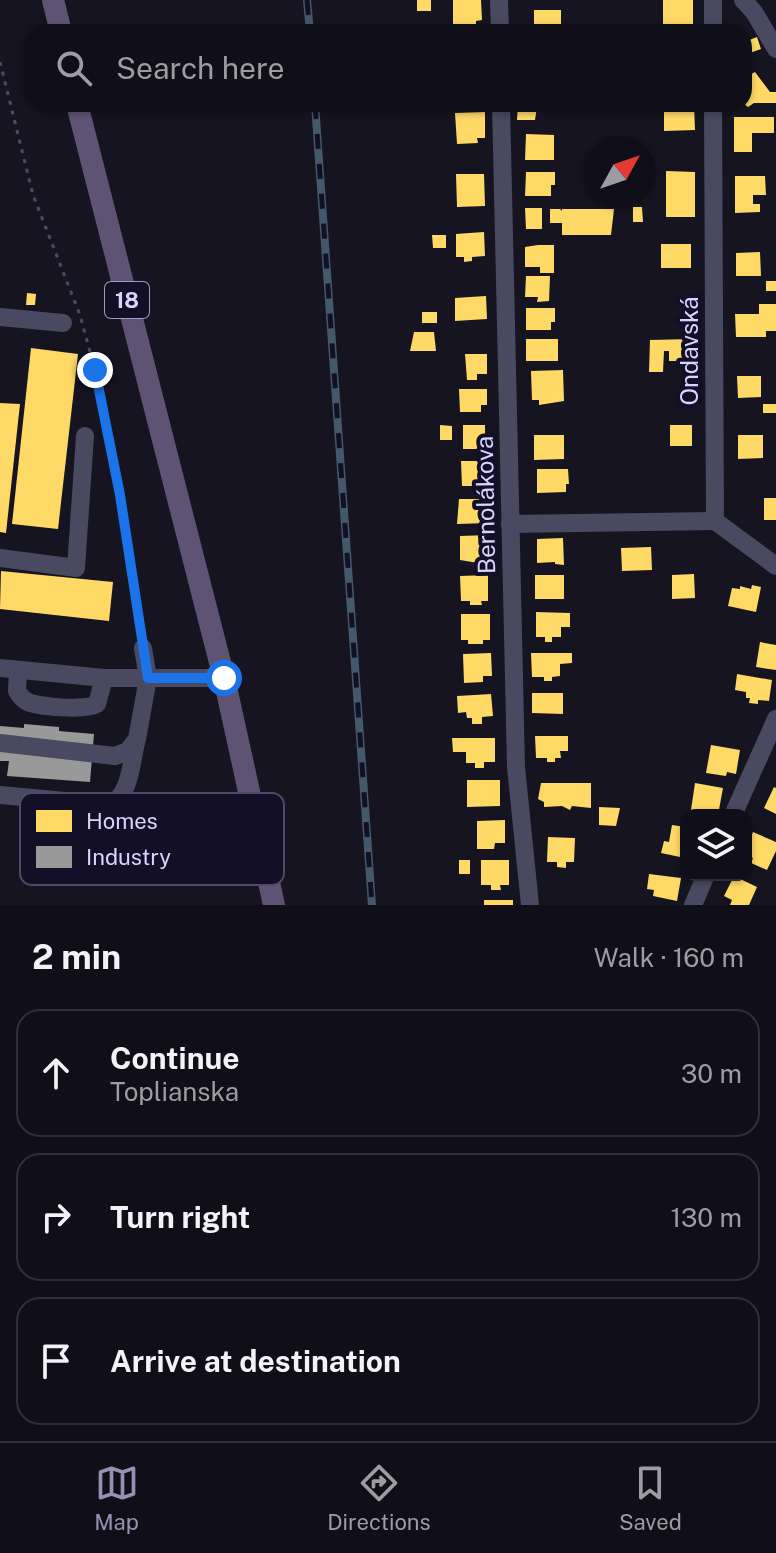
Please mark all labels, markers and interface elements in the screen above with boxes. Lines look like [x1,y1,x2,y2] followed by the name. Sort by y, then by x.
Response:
[24,24,752,112] search box
[52,46,96,90] icon: search
[116,50,284,86] text: Search here
[584,136,656,208] north arrow
[105,282,149,318] road number: 18
[675,297,703,405] street label: Ondavská
[77,352,113,388] route end
[470,436,500,574] street label: Bernolákova
[206,660,242,696] route start
[20,793,284,885] legend
[86,808,158,834] text: Homes
[680,809,752,881] map controls
[680,809,752,881] button: layers
[86,844,171,870] text: Industry
[32,937,121,977] text: 2 min
[594,942,744,973] text: Walk · 160 m
[110,1040,240,1076] text: Continue
[34,1051,78,1095] icon: ahead
[681,1058,742,1089] text: 30 m
[110,1076,239,1107] text: Toplianska
[34,1195,78,1239] icon: right
[110,1199,250,1235] text: Turn right
[670,1202,742,1233] text: 130 m
[34,1339,78,1383] icon: arrive
[110,1343,401,1379] text: Arrive at destination
[94,1461,139,1535] tab: Map
[327,1461,431,1535] tab: Directions
[619,1461,682,1535] tab: Saved

